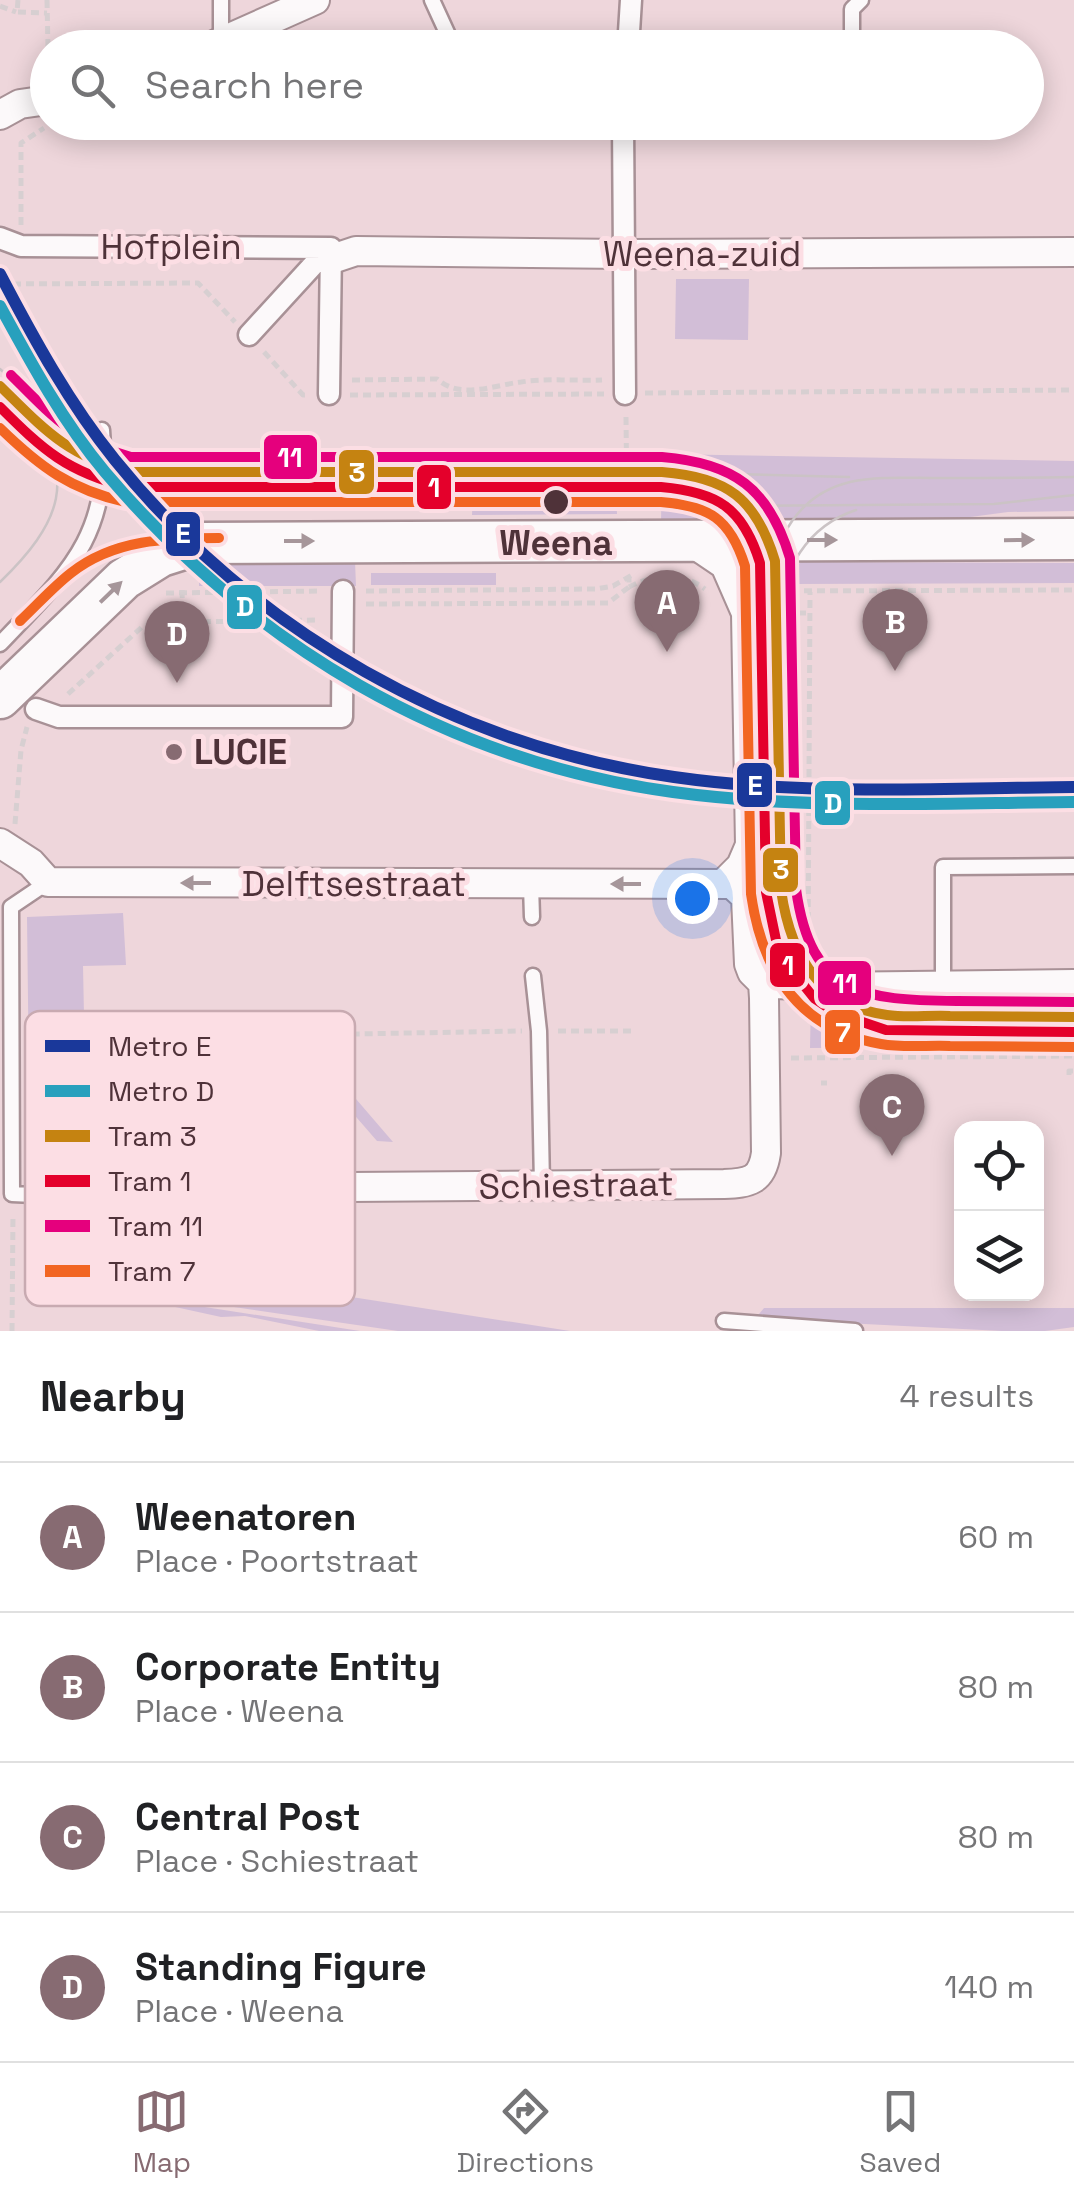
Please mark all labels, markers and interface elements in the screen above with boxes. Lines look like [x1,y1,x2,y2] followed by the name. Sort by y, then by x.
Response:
[30,30,1044,140] search box
[65,58,120,113] icon: search
[145,61,364,109] text: Search here
[100,225,242,269] street label: Hofplein
[603,232,801,276] street label: Weena-zuid
[262,433,319,481] line badge: 11
[277,439,303,475] text: 11
[337,448,376,496] line badge: 3
[348,454,366,490] text: 3
[415,463,453,511] line badge: 1
[428,469,440,505] text: 1
[541,487,571,517] marker: Weena
[164,510,202,558] line badge: E
[175,515,191,551] text: E
[499,521,613,565] place label: Weena
[807,532,839,548] one-way arrow
[1004,532,1036,548] one-way arrow
[284,533,316,549] one-way arrow
[634,570,700,652] pin: A
[98,581,122,604] one-way arrow
[225,583,264,631] line badge: D
[236,588,254,624] text: D
[862,588,928,671] pin: B
[144,600,210,683] pin: D
[194,730,287,774] place label: LUCIE
[163,741,185,763] marker: LUCIE
[735,761,774,809] line badge: E
[747,767,763,803] text: E
[813,779,852,827] line badge: D
[824,785,842,821] text: D
[761,846,800,894] line badge: 3
[772,851,790,887] text: 3
[242,862,466,906] street label: Delftsestraat
[667,873,718,924] your location
[179,875,211,891] one-way arrow
[609,876,641,892] one-way arrow
[768,941,807,989] line badge: 1
[782,947,794,983] text: 1
[816,959,873,1007] line badge: 11
[832,965,858,1001] text: 11
[823,1008,862,1056] line badge: 7
[25,1011,355,1306] legend
[835,1014,851,1050] text: 7
[108,1028,211,1064] text: Metro E
[108,1073,214,1109] text: Metro D
[860,1074,924,1156] pin: C
[108,1118,197,1154] text: Tram 3
[954,1121,1044,1301] map controls
[954,1121,1044,1211] button: locate
[478,1161,674,1209] street label: Schiestraat
[108,1163,192,1199] text: Tram 1
[108,1208,203,1244] text: Tram 11
[954,1211,1044,1301] button: layers
[108,1253,196,1289] text: Tram 7
[40,1370,186,1423] text: Nearby
[899,1376,1034,1416] text: 4 results
[135,1493,356,1541] text: Weenatoren
[62,1517,83,1557] text: A
[958,1517,1034,1557] text: 60 m
[135,1541,419,1581] text: Place · Poortstraat
[135,1643,441,1691] text: Corporate Entity
[62,1667,83,1707] text: B
[958,1667,1034,1707] text: 80 m
[135,1691,344,1731] text: Place · Weena
[135,1793,361,1841] text: Central Post
[62,1817,83,1857] text: C
[958,1817,1034,1857] text: 80 m
[135,1841,419,1881] text: Place · Schiestraat
[135,1943,427,1991] text: Standing Figure
[62,1967,83,2007] text: D
[944,1967,1034,2007] text: 140 m
[135,1991,344,2031] text: Place · Weena
[133,2084,191,2180] tab: Map
[457,2084,594,2180] tab: Directions
[860,2084,941,2180] tab: Saved

